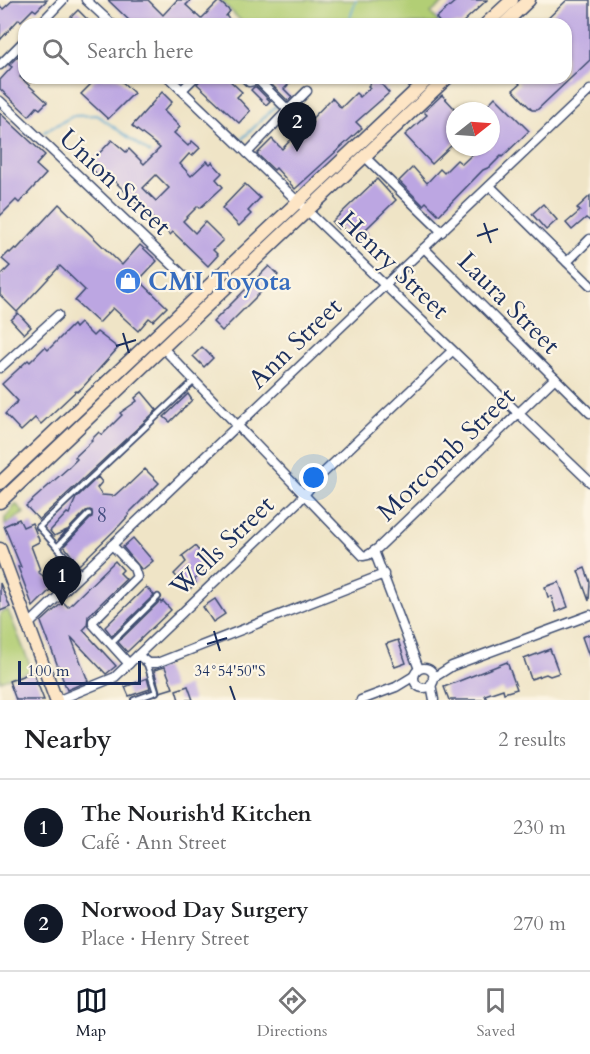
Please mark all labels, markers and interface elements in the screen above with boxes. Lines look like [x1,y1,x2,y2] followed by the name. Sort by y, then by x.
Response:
[18,18,572,84] search box
[39,35,72,68] icon: search
[87,36,194,66] text: Search here
[278,102,316,152] pin: 2
[446,102,500,156] north arrow
[51,121,179,243] street label: Union Street
[331,203,457,327] street label: Henry Street
[450,244,568,362] street label: Laura Street
[148,264,291,299] place label: CMI Toyota
[113,266,143,296] shop icon: CMI Toyota
[241,290,349,396] street label: Ann Street
[369,379,523,529] street label: Morcomb Street
[299,463,328,492] your location
[162,488,282,605] street label: Wells Street
[96,500,108,530] house number: 8
[42,556,82,606] pin: 1
[18,658,141,686] scale bar
[27,660,69,682] text: 100 m
[195,661,265,681] text: 34°54'50"S
[24,722,112,757] text: Nearby
[498,726,566,753] text: 2 results
[81,799,312,829] text: The Nourish'd Kitchen
[38,814,49,841] text: 1
[513,814,566,841] text: 230 m
[81,829,226,856] text: Café · Ann Street
[81,895,309,925] text: Norwood Day Surgery
[38,910,49,937] text: 2
[513,910,566,937] text: 270 m
[81,925,249,952] text: Place · Henry Street
[75,984,108,1042] tab: Map
[257,984,327,1042] tab: Directions
[477,984,515,1042] tab: Saved

